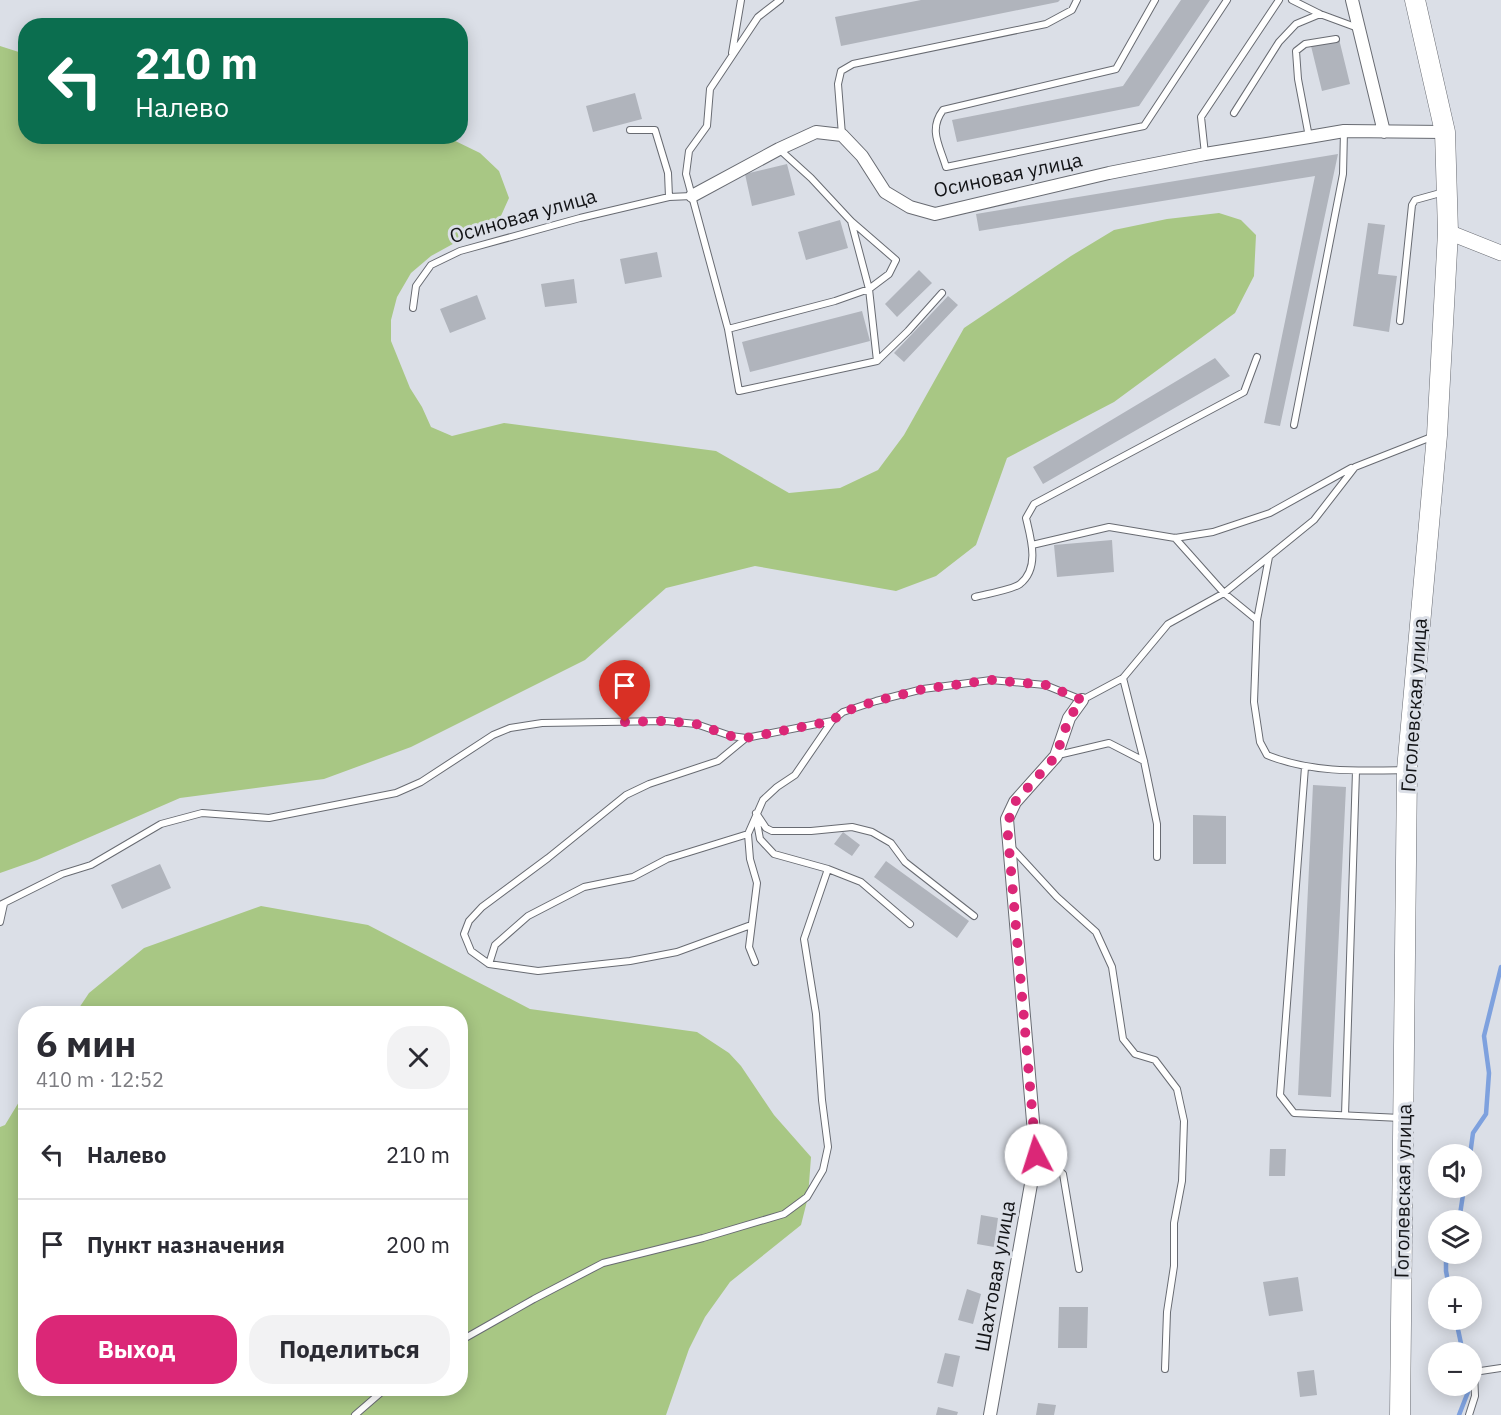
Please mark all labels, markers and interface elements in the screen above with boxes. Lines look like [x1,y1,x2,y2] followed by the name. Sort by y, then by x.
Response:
[135,36,258,91] text: 210 m
[36,42,114,120] icon: left
[135,89,229,124] text: Налево
[931,145,1085,203] street label: Осиновая улица
[446,182,600,249] street label: Осиновая улица
[1394,617,1433,793] street label: Гоголевская улица
[599,660,650,722] pin
[608,669,641,702] icon: arrive
[36,1020,136,1067] text: 6 мин
[387,1026,450,1089] button: close
[36,1066,164,1093] text: 410 m · 12:52
[1387,1103,1418,1278] street label: Гоголевская улица
[1004,1123,1068,1187] position arrow
[36,1138,69,1171] icon: left
[87,1140,166,1169] text: Налево
[386,1140,450,1169] text: 210 m
[1428,1144,1482,1396] map controls
[1428,1144,1482,1198] button: sound
[968,1198,1021,1354] street label: Шахтовая улица
[1428,1210,1482,1264] button: layers
[36,1228,69,1261] icon: arrive
[87,1230,285,1259] text: Пункт назначения
[386,1230,450,1259] text: 200 m
[1428,1276,1482,1330] button: +
[36,1315,237,1384] button: Выход
[249,1315,450,1384] button: Поделиться
[1428,1342,1482,1396] button: −

